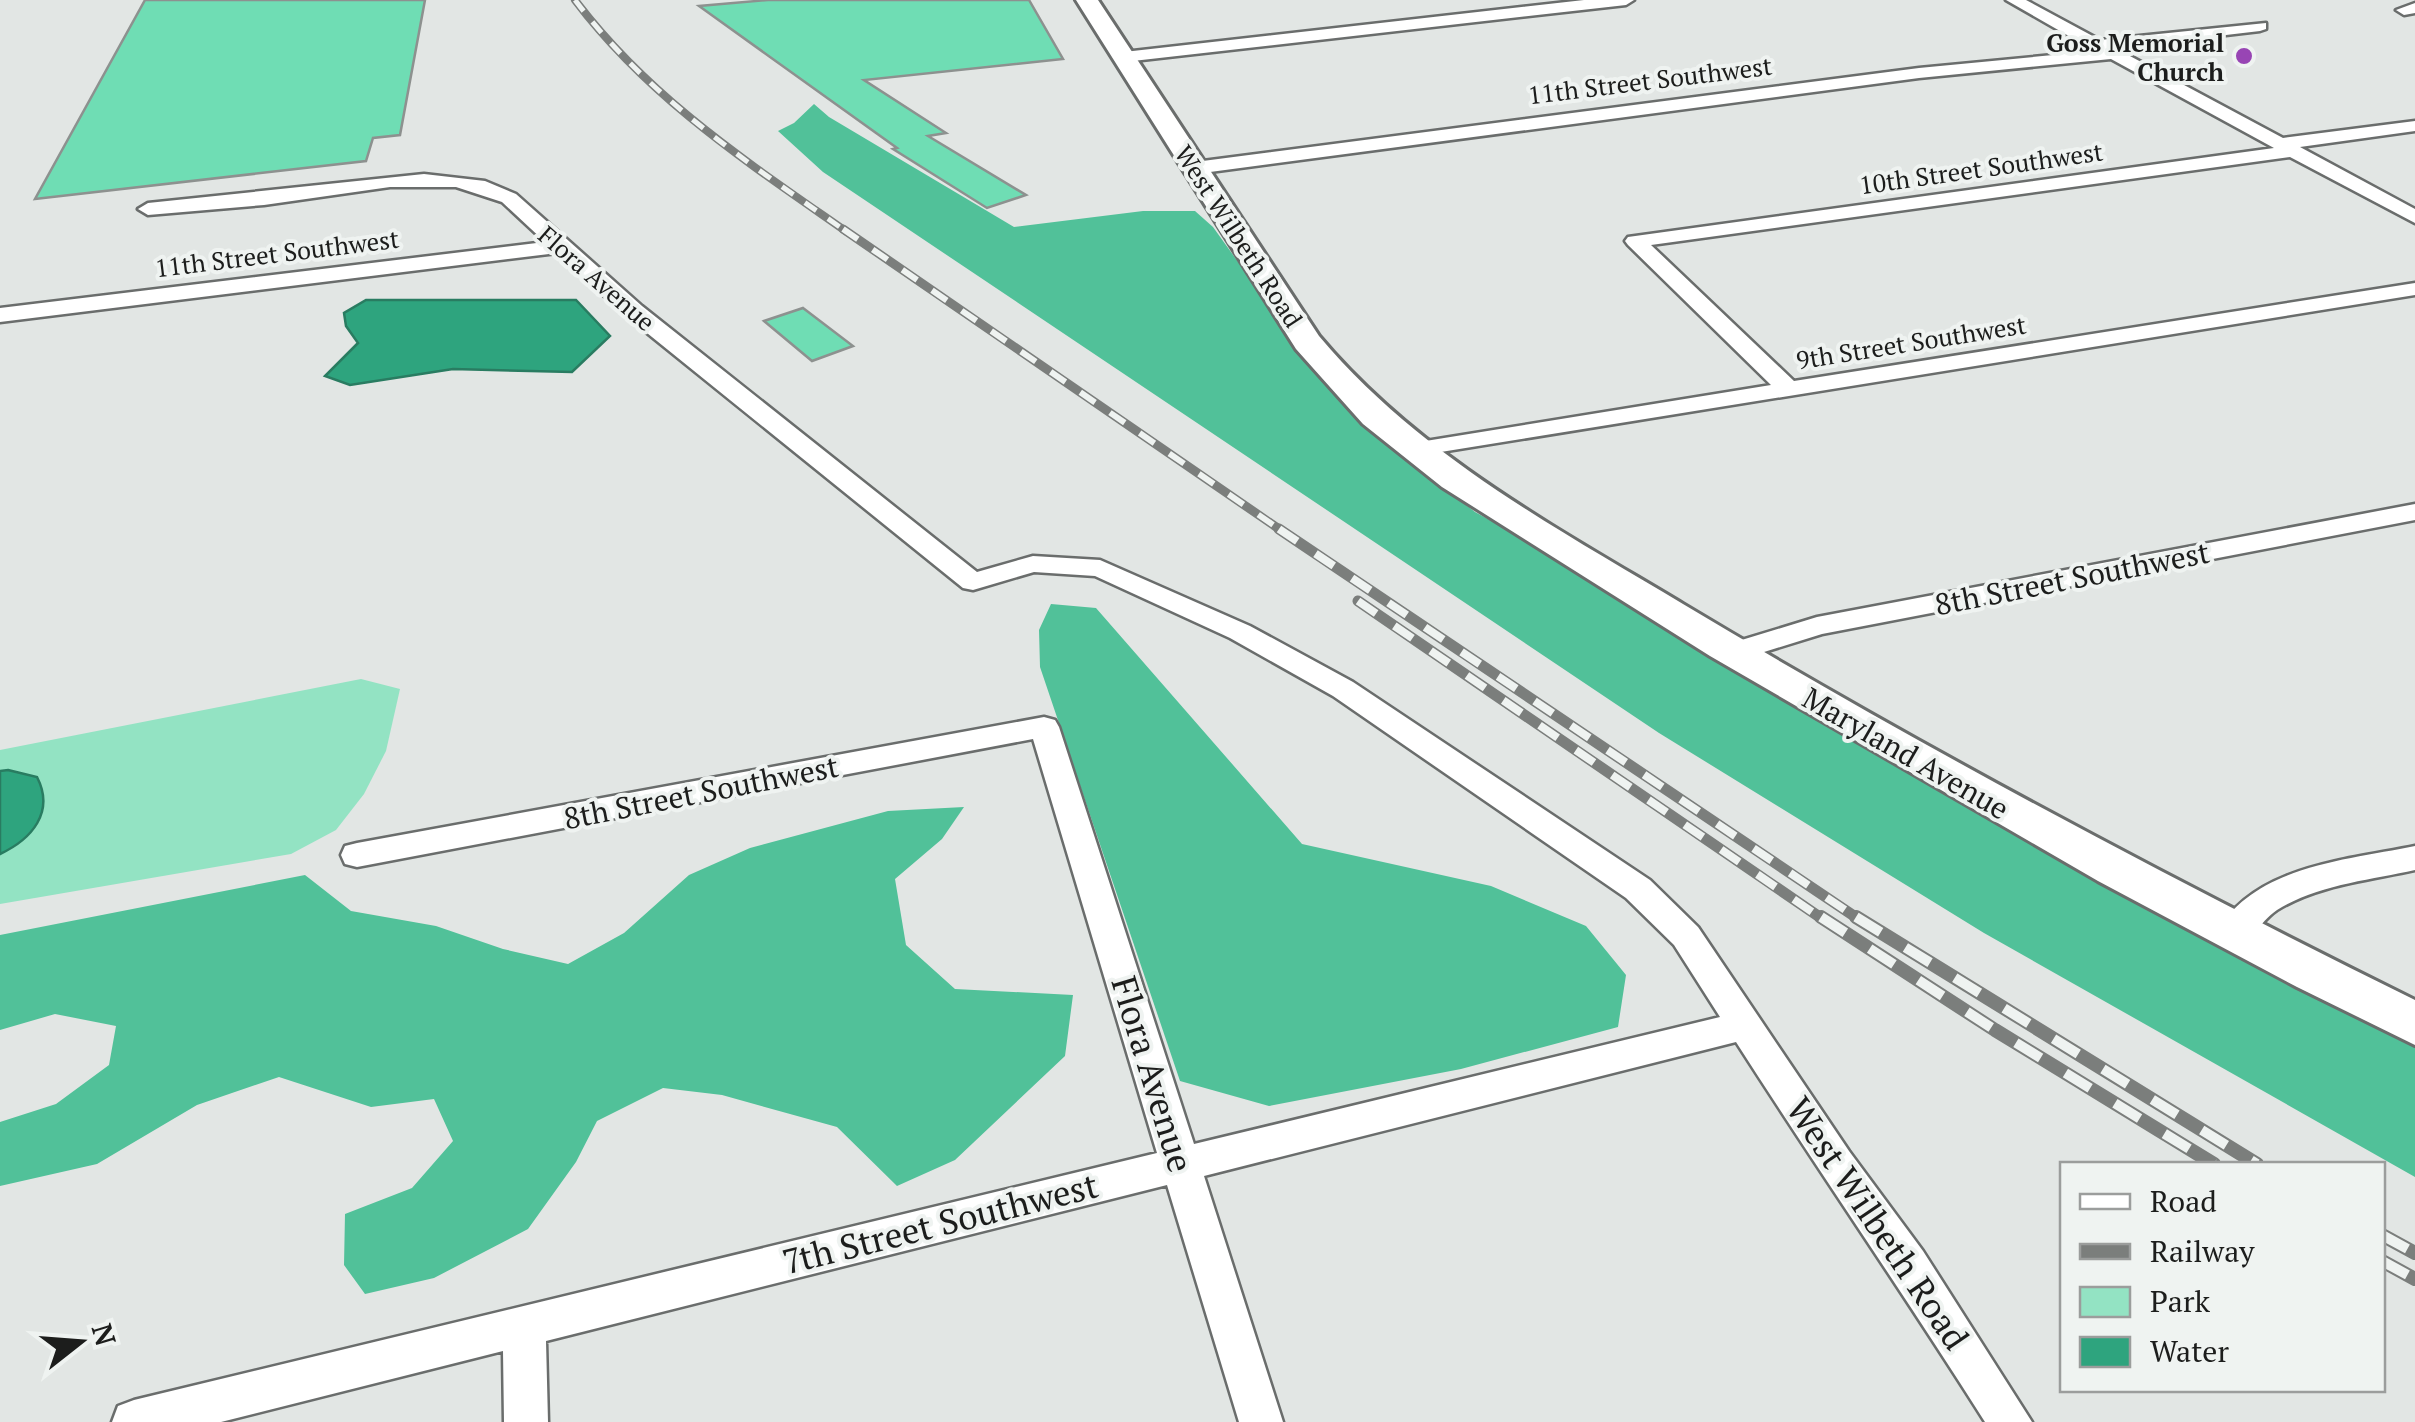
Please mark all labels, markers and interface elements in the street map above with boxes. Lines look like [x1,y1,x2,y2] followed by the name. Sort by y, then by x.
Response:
[2046,26,2224,88] place label: Goss Memorial Church
[2233,45,2255,67] marker: Goss Memorial Church
[1526,49,1774,111] street label: 11th Street Southwest
[1857,135,2105,201] street label: 10th Street Southwest
[1168,139,1310,334] street label: West Wilbeth Road
[532,218,662,338] street label: Flora Avenue
[153,222,401,284] street label: 11th Street Southwest
[1794,308,2028,376] street label: 9th Street Southwest
[1931,532,2213,624] street label: 8th Street Southwest
[1796,678,2016,828] street label: Maryland Avenue
[560,746,842,838] street label: 8th Street Southwest
[1101,970,1205,1178] street label: Flora Avenue
[1776,1088,1980,1358] street label: West Wilbeth Road
[777,1162,1103,1284] street label: 7th Street Southwest
[2060,1162,2385,1392] legend
[2150,1181,2217,1221] text: Road
[2150,1231,2255,1271] text: Railway
[2150,1281,2211,1321] text: Park
[30,1292,130,1392] north arrow
[84,1319,125,1350] text: N
[2150,1331,2229,1371] text: Water

